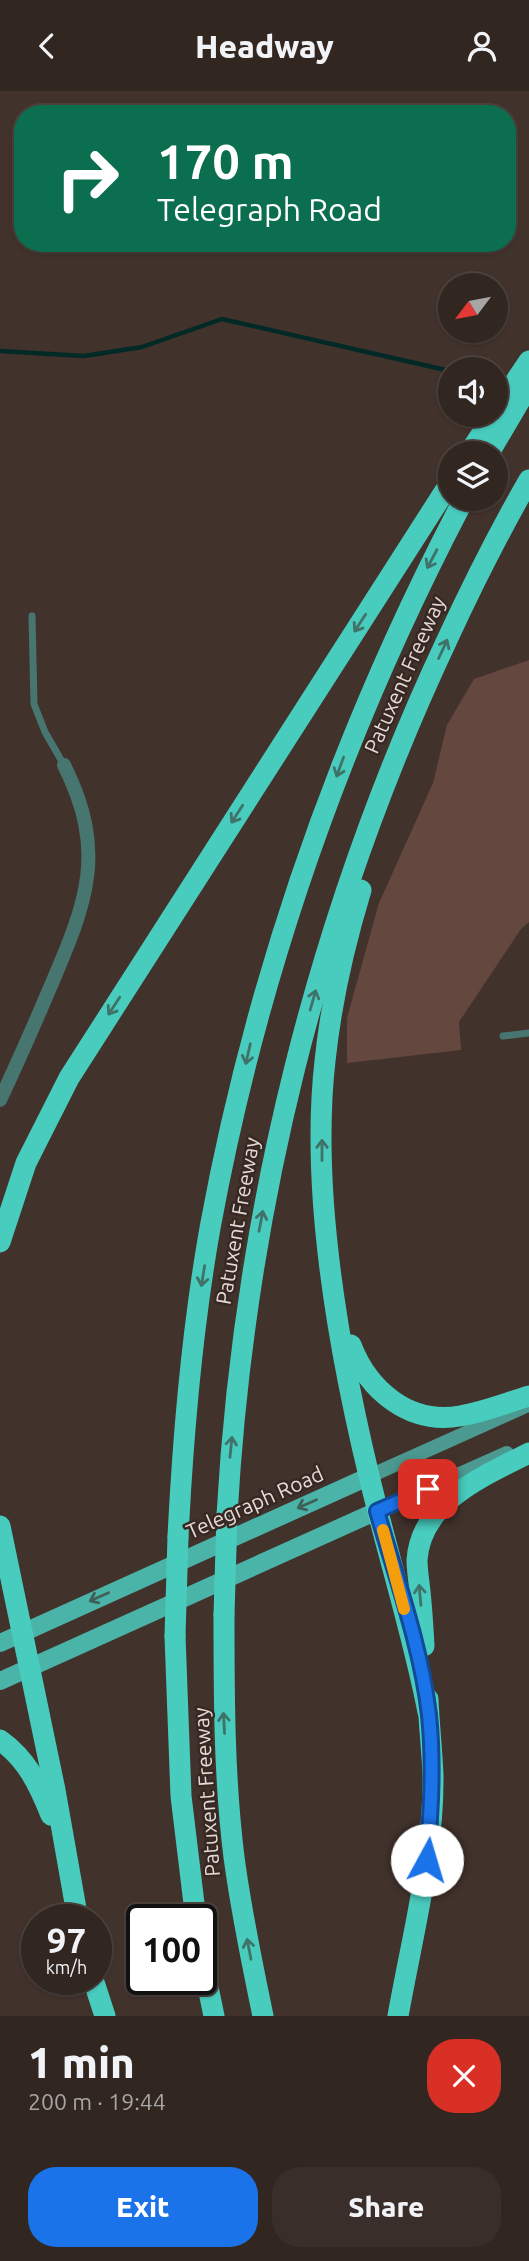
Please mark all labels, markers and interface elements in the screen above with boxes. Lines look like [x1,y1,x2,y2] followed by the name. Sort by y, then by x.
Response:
[28,27,66,65] icon: back
[463,27,501,65] icon: person
[195,28,334,64] text: Headway
[42,133,133,224] icon: right
[157,133,294,188] text: 170 m
[157,191,382,227] text: Telegraph Road
[438,273,508,343] north arrow
[438,273,508,511] map controls
[438,357,508,427] button: sound
[438,441,508,511] button: layers
[425,548,438,569] one-way arrow
[359,592,449,757] street label: Patuxent Freeway
[352,613,367,632] one-way arrow
[437,639,450,660] one-way arrow
[333,756,345,778] one-way arrow
[229,804,243,824] one-way arrow
[307,989,320,1011] one-way arrow
[106,995,120,1015] one-way arrow
[241,1042,254,1064] one-way arrow
[210,1135,264,1306] street label: Patuxent Freeway
[315,1139,329,1162] one-way arrow
[255,1210,269,1233] one-way arrow
[196,1264,209,1287] one-way arrow
[225,1436,238,1458] one-way arrow
[398,1459,458,1519] pin
[182,1461,327,1543] street label: Telegraph Road
[409,1470,447,1508] icon: arrive
[297,1498,318,1511] one-way arrow
[413,1585,426,1607] one-way arrow
[89,1591,111,1604] one-way arrow
[188,1707,224,1877] street label: Patuxent Freeway
[218,1712,231,1735] one-way arrow
[390,1823,464,1897] position arrow
[126,1904,217,1995] speed limit sign: 100
[47,1920,86,1960] text: 97
[242,1938,255,1961] one-way arrow
[46,1957,87,1977] text: km/h
[28,2039,135,2086] text: 1 min
[427,2039,501,2113] button: close
[28,2089,166,2114] text: 200 m · 19:44
[28,2167,258,2247] button: Exit
[272,2167,501,2247] button: Share

